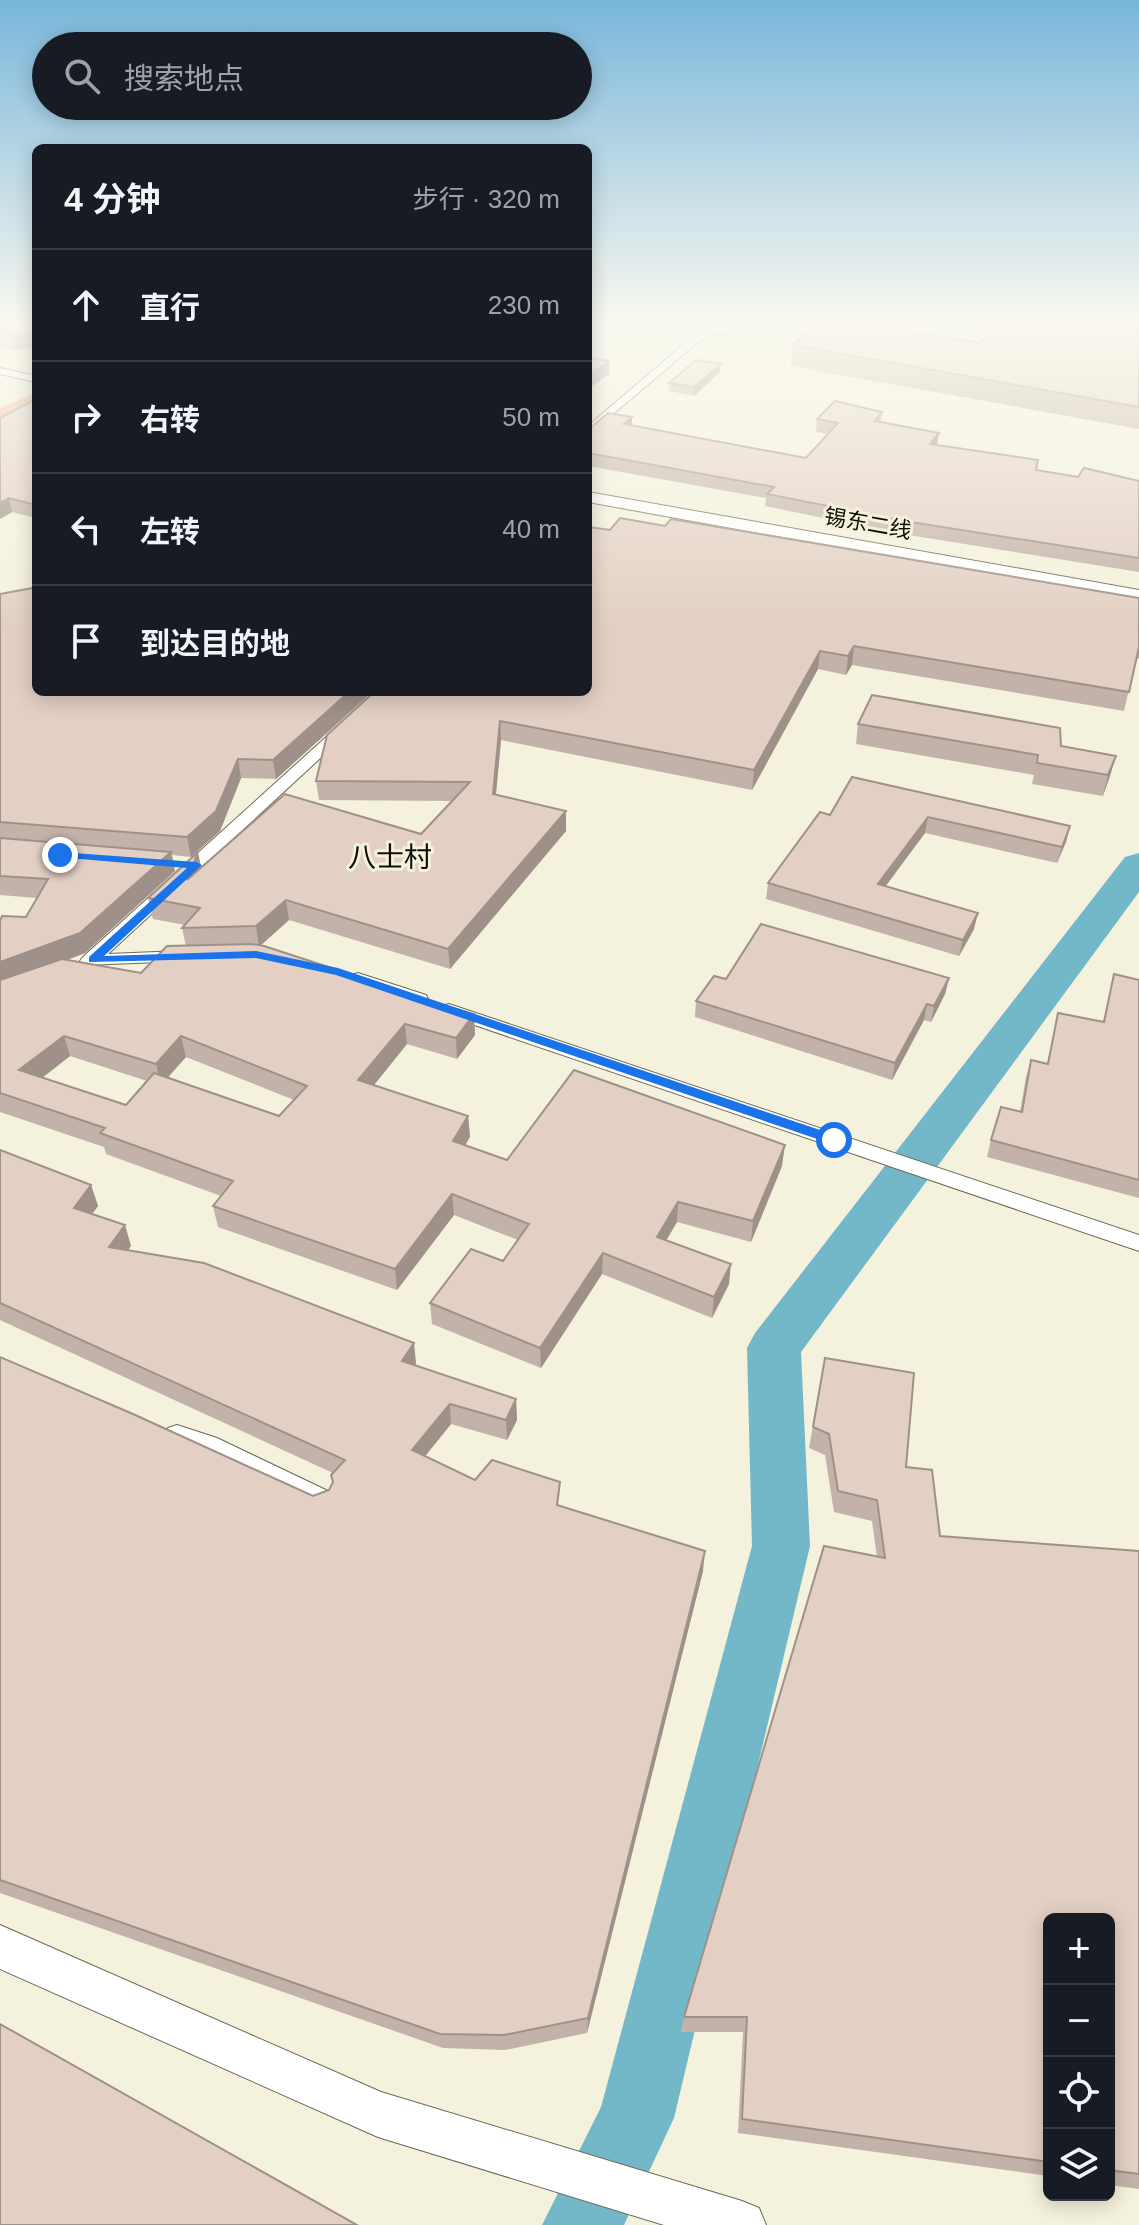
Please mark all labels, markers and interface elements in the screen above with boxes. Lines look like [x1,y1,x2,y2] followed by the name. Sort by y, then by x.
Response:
[32,32,592,120] search box
[60,54,104,98] icon: search
[124,62,244,95] text: 搜索地点
[64,180,160,218] text: 4 分钟
[413,184,560,214] text: 步行 · 320 m
[64,283,108,327] icon: ahead
[488,290,560,320] text: 230 m
[140,291,200,324] text: 直行
[64,395,108,439] icon: right
[502,402,560,432] text: 50 m
[140,403,200,436] text: 右转
[822,504,913,543] street label: 锡东二线
[64,507,108,551] icon: left
[502,514,560,544] text: 40 m
[140,515,200,548] text: 左转
[64,619,108,663] icon: arrive
[140,627,290,660] text: 到达目的地
[42,837,78,873] route end
[348,842,432,873] district label: 八士村
[816,1122,852,1158] route start
[1043,1913,1115,2201] map controls
[1043,1913,1115,1985] button: +
[1043,1985,1115,2057] button: −
[1043,2057,1115,2129] button: locate
[1043,2129,1115,2201] button: layers

